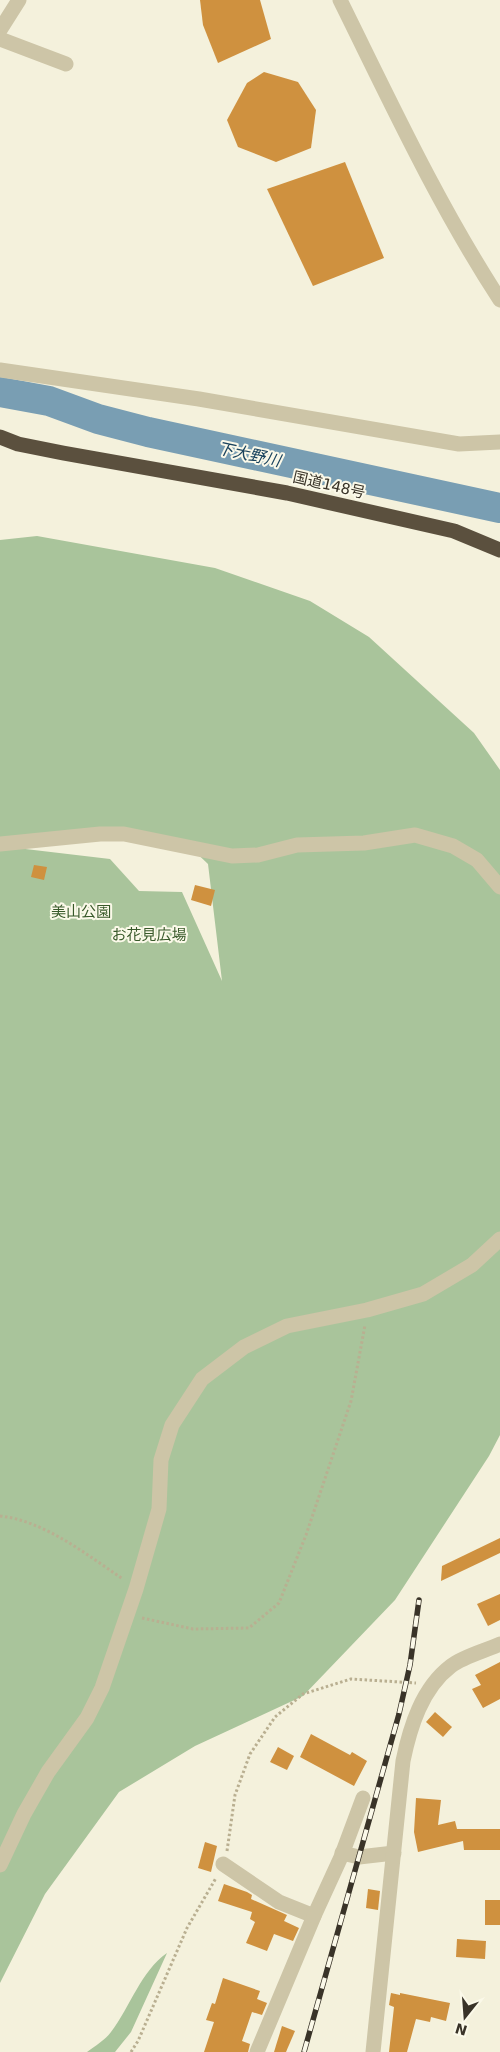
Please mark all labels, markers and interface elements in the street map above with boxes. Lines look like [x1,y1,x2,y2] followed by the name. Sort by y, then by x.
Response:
[216,439,284,471] water label: 下大野川
[291,468,367,502] street label: 国道148号
[51,903,111,921] park label: 美山公園
[111,926,187,944] park label: お花見広場
[440,1992,490,2042] north arrow
[453,2020,469,2039] text: N

